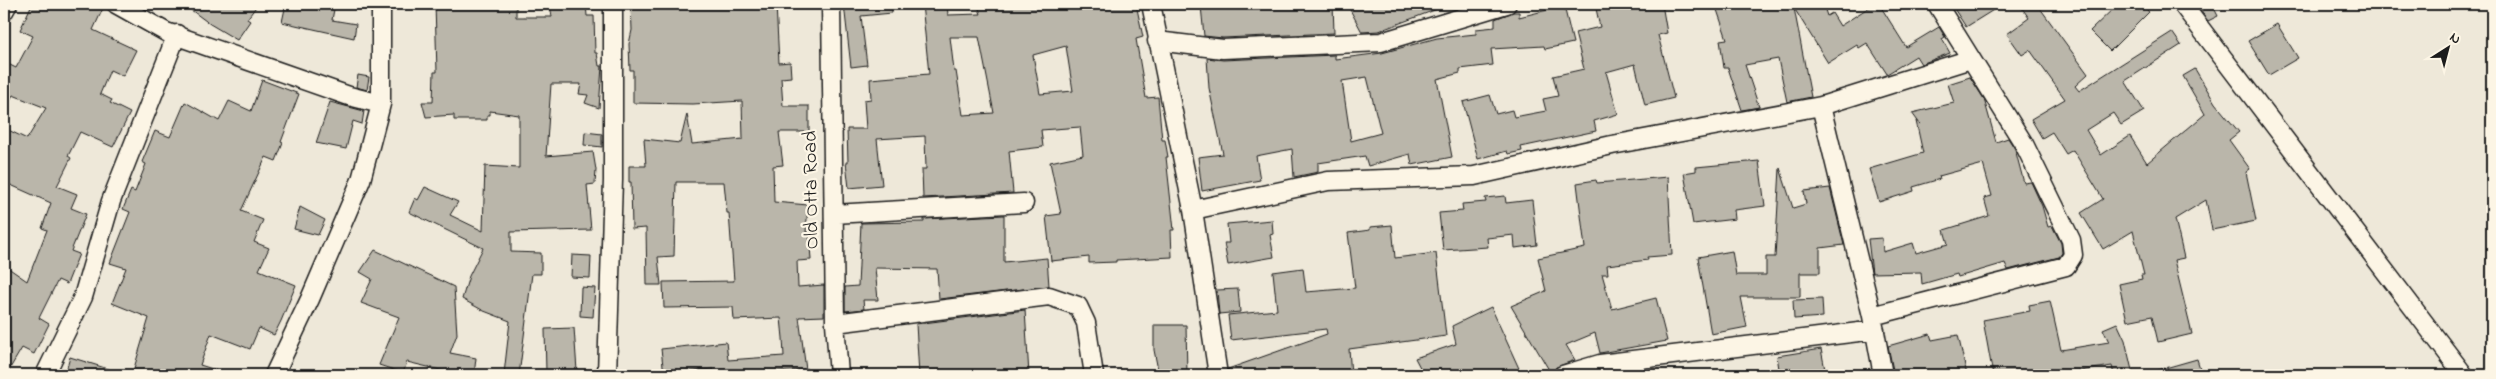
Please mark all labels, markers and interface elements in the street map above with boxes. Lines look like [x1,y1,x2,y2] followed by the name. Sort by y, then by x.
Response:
[2424,22,2474,72] north arrow
[2445,27,2465,50] text: N
[796,130,828,250] street label: Old Otta Road

